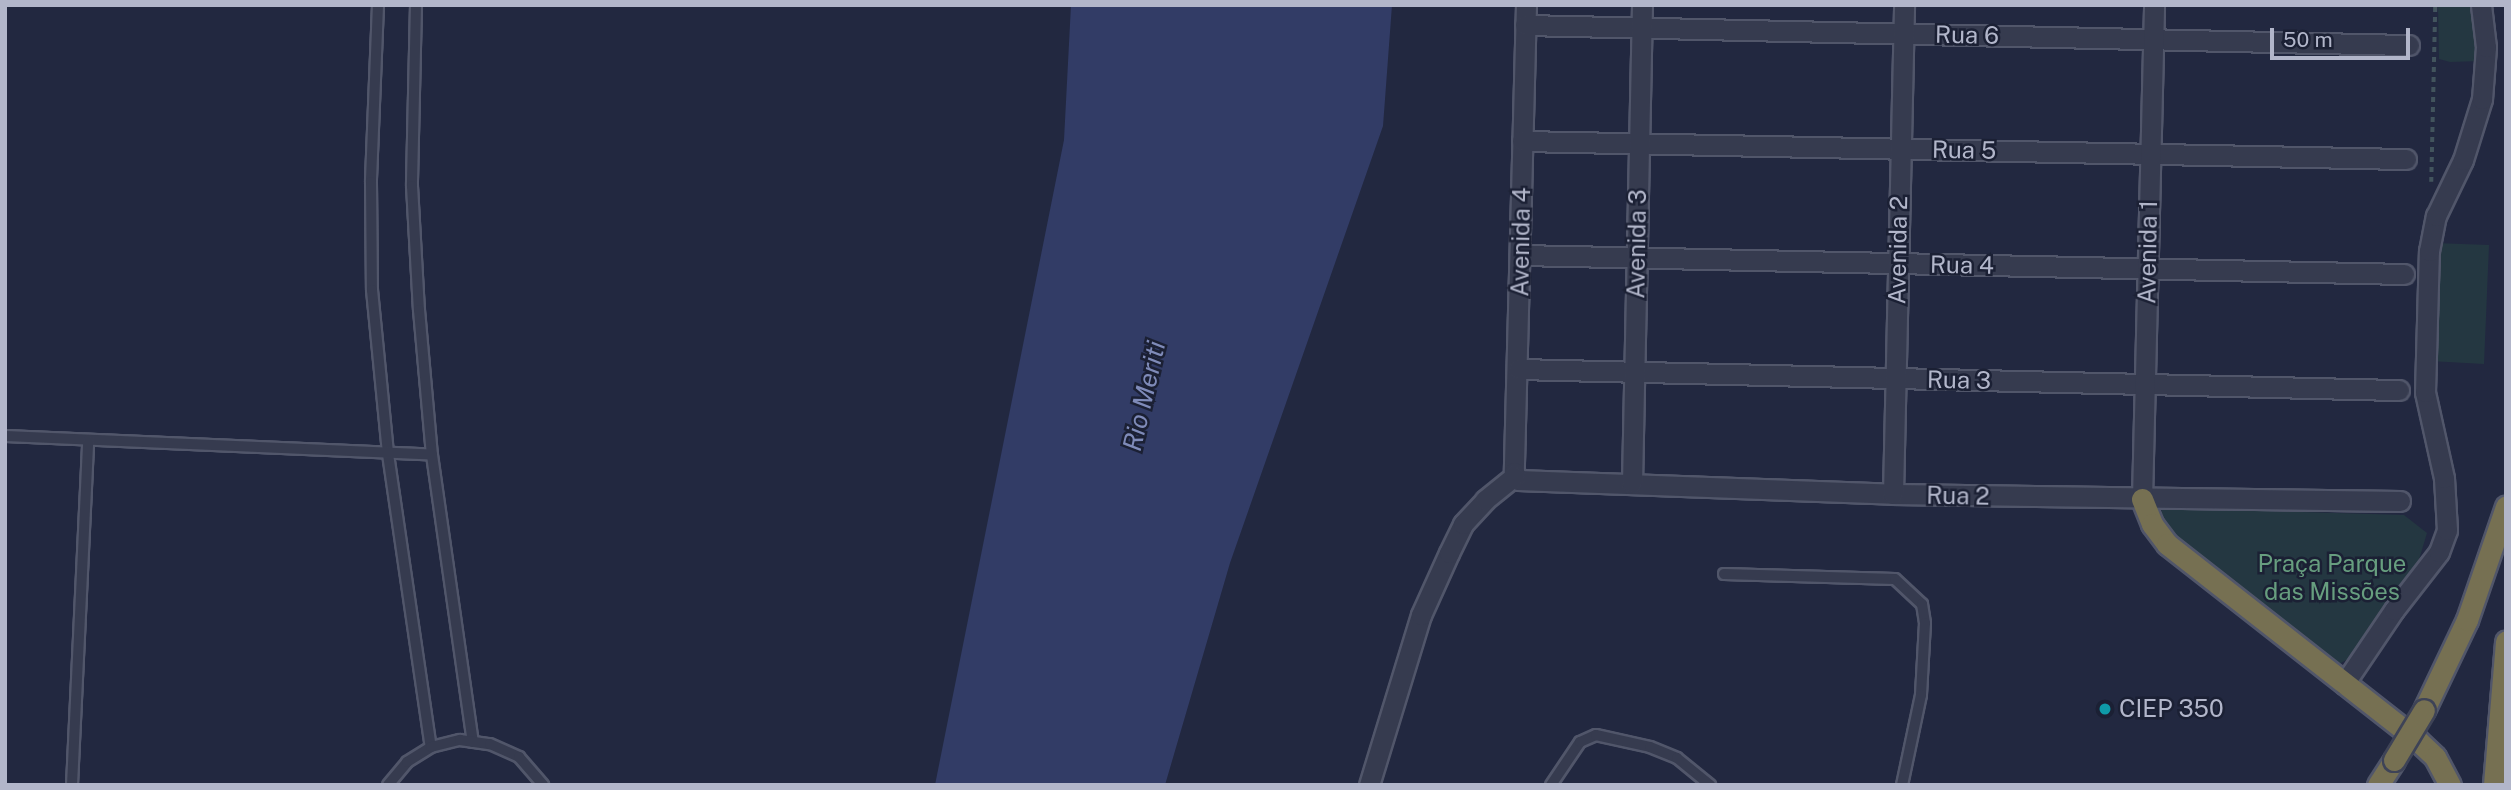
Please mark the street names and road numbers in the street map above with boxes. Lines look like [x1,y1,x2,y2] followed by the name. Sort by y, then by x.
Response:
[1935,20,1999,50] street label: Rua 6
[1932,135,1996,165] street label: Rua 5
[1506,187,1536,297] street label: Avenida 4
[1622,189,1652,299] street label: Avenida 3
[1883,195,1913,305] street label: Avenida 2
[2133,200,2163,304] street label: Avenida 1
[1930,250,1994,280] street label: Rua 4
[1927,365,1991,395] street label: Rua 3
[1926,481,1990,511] street label: Rua 2

